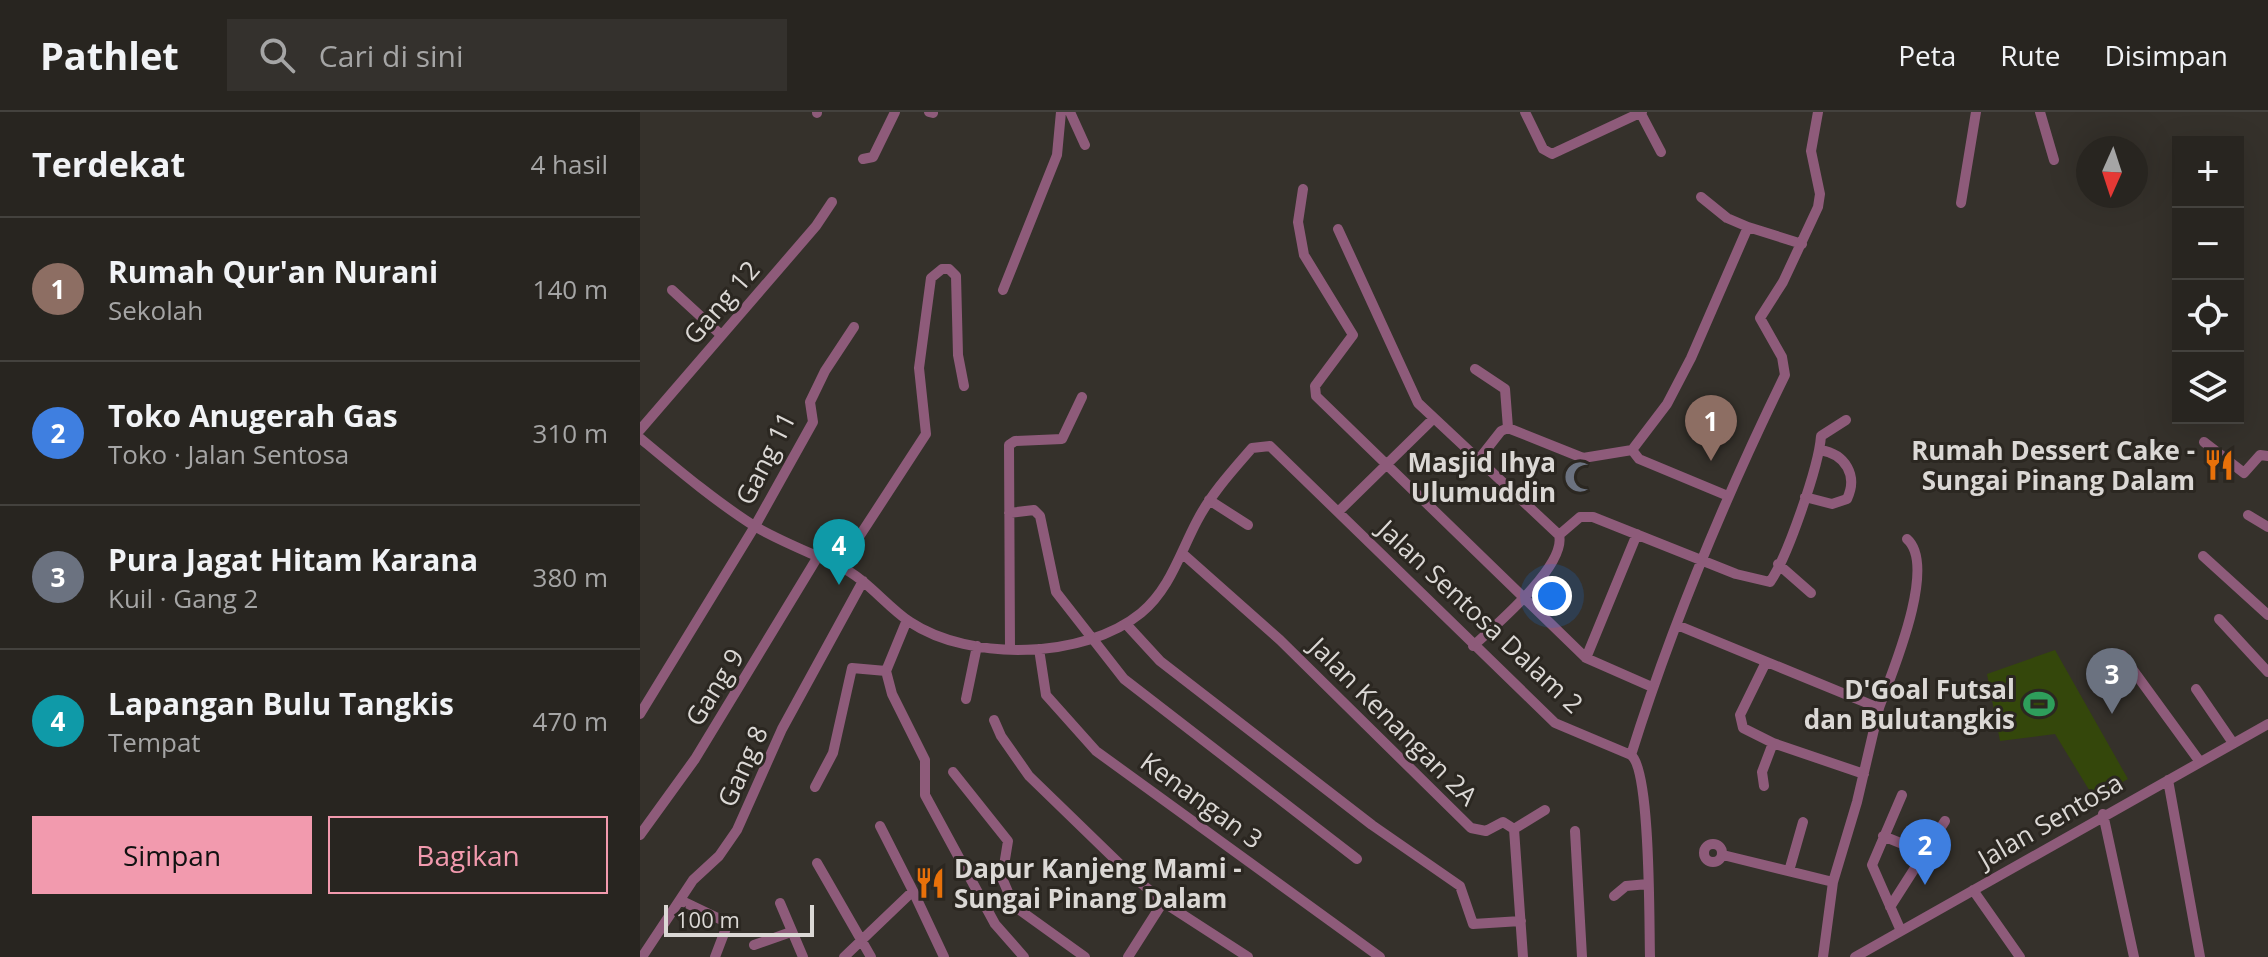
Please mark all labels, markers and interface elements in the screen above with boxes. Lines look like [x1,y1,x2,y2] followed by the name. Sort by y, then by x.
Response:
[227,19,787,91] search box
[40,29,179,81] text: Pathlet
[255,33,299,77] icon: search
[319,35,464,76] text: Cari di sini
[1898,36,1956,74] text: Peta
[2000,36,2060,74] text: Rute
[2104,36,2228,74] text: Disimpan
[2076,136,2148,208] north arrow
[2172,136,2244,424] map controls
[2172,136,2244,208] button: +
[32,141,185,187] text: Terdekat
[530,146,608,182] text: 4 hasil
[2172,208,2244,280] button: −
[108,251,438,292] text: Rumah Qur'an Nurani
[675,252,767,352] street label: Gang 12
[51,271,65,307] text: 1
[533,271,608,307] text: 140 m
[2172,280,2244,352] button: locate
[108,292,203,328] text: Sekolah
[2172,352,2244,424] button: layers
[108,395,398,436] text: Toko Anugerah Gas
[1685,395,1737,461] pin: 1
[726,405,804,511] street label: Gang 11
[51,415,65,451] text: 2
[533,415,608,451] text: 310 m
[1911,432,2195,498] place label: Rumah Dessert Cake - Sungai Pinang Dalam
[108,436,349,472] text: Toko · Jalan Sentosa
[1408,444,1556,510] place label: Masjid Ihya Ulumuddin
[2202,448,2236,482] restaurant icon: Rumah Dessert Cake - Sungai Pinang Dalam
[1563,460,1597,494] mosque icon: Masjid Ihya Ulumuddin
[1368,509,1591,721] street label: Jalan Sentosa Dalam 2
[813,519,865,585] pin: 4
[108,539,478,580] text: Pura Jagat Hitam Karana
[51,559,65,595] text: 3
[533,559,608,595] text: 380 m
[1532,576,1572,616] your location
[108,580,258,616] text: Kuil · Gang 2
[1300,627,1487,814] street label: Jalan Kenangan 2A
[676,641,752,733] street label: Gang 9
[2086,648,2138,714] pin: 3
[1804,671,2015,737] place label: D'Goal Futsal dan Bulutangkis
[108,683,454,724] text: Lapangan Bulu Tangkis
[2022,687,2056,721] sports icon: D'Goal Futsal dan Bulutangkis
[51,703,65,739] text: 4
[533,703,608,739] text: 470 m
[708,720,776,812] street label: Gang 8
[108,724,201,760] text: Tempat
[1134,743,1270,857] street label: Kenangan 3
[1968,764,2129,878] street label: Jalan Sentosa
[32,816,312,894] button: Simpan
[328,816,608,894] button: Bagikan
[1899,819,1951,885] pin: 2
[954,850,1242,916] place label: Dapur Kanjeng Mami - Sungai Pinang Dalam
[913,866,947,900] restaurant icon: Dapur Kanjeng Mami - Sungai Pinang Dalam
[664,901,814,937] scale bar
[676,904,740,934] text: 100 m

